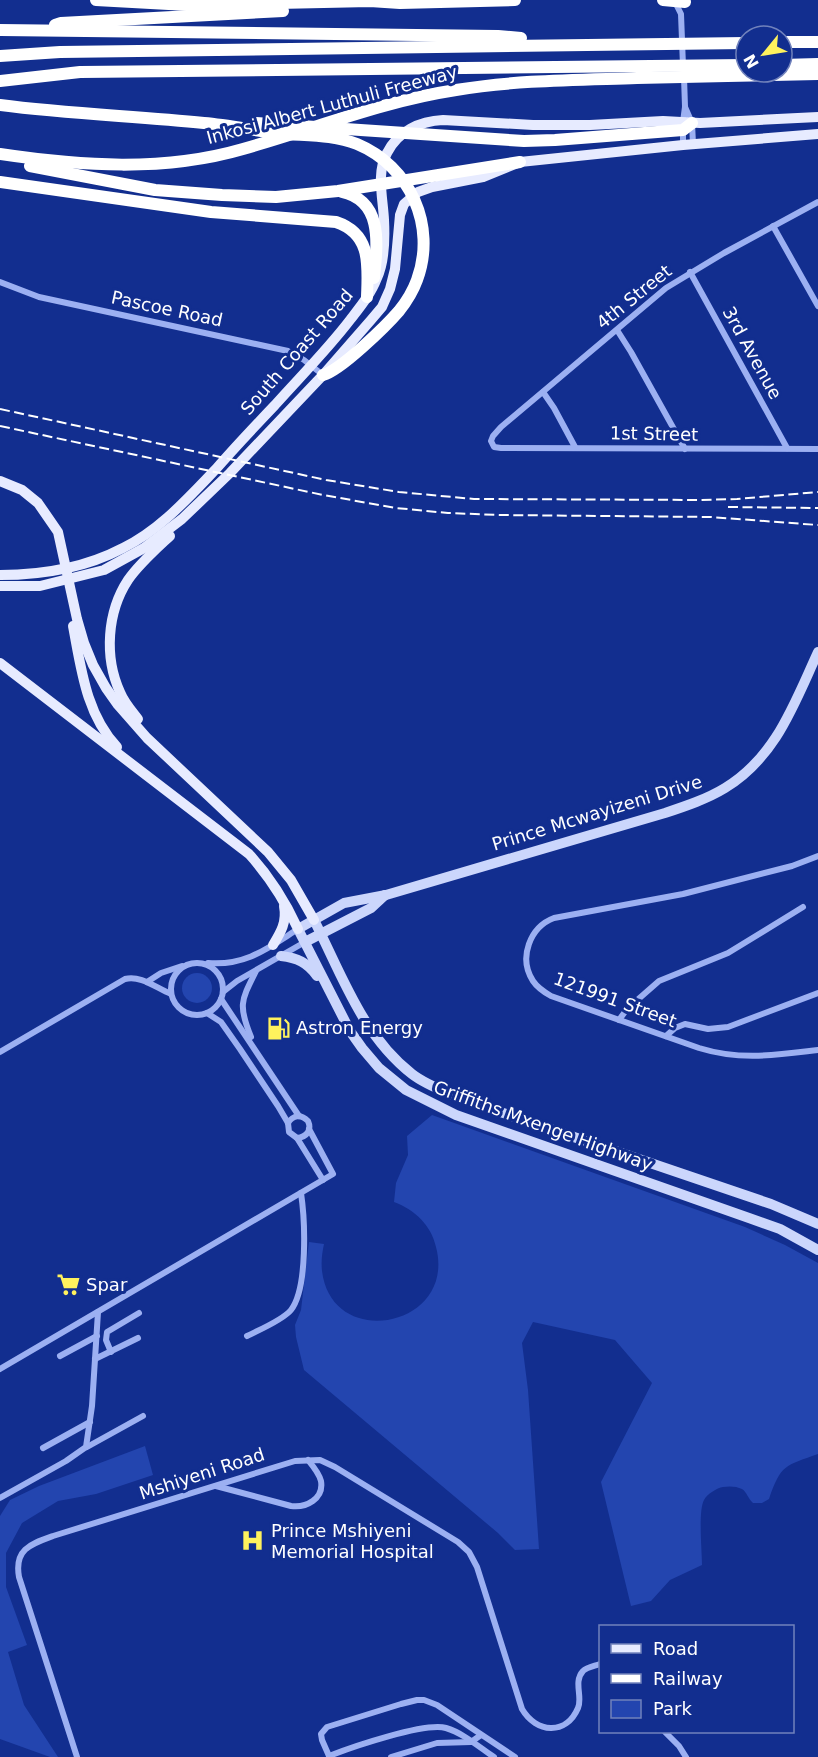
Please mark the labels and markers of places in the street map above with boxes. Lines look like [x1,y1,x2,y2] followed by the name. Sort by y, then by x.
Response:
[265,1015,291,1041] fuel station icon: Astron Energy
[296,1017,423,1038] place label: Astron Energy
[55,1272,81,1298] supermarket icon: Spar
[86,1274,128,1295] place label: Spar
[271,1520,434,1562] place label: Prince Mshiyeni Memorial Hospital
[240,1528,266,1554] hospital icon: Prince Mshiyeni Memorial Hospital

